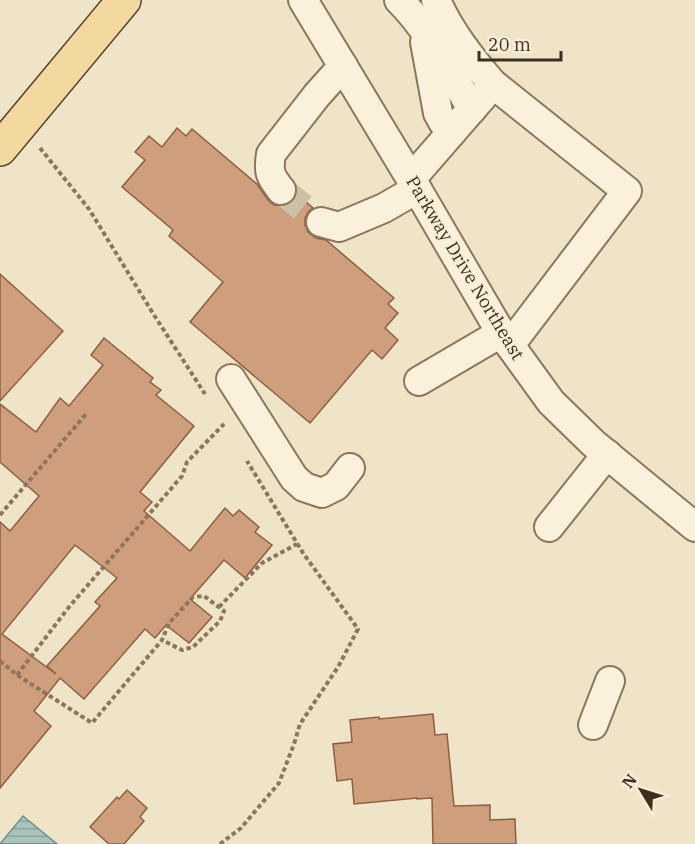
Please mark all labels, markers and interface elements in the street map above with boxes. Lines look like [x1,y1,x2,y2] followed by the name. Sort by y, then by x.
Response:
[479,24,562,62] scale bar
[488,33,531,56] text: 20 m
[401,172,530,364] street label: Parkway Drive Northeast
[611,760,671,820] north arrow
[617,770,641,792] text: N

